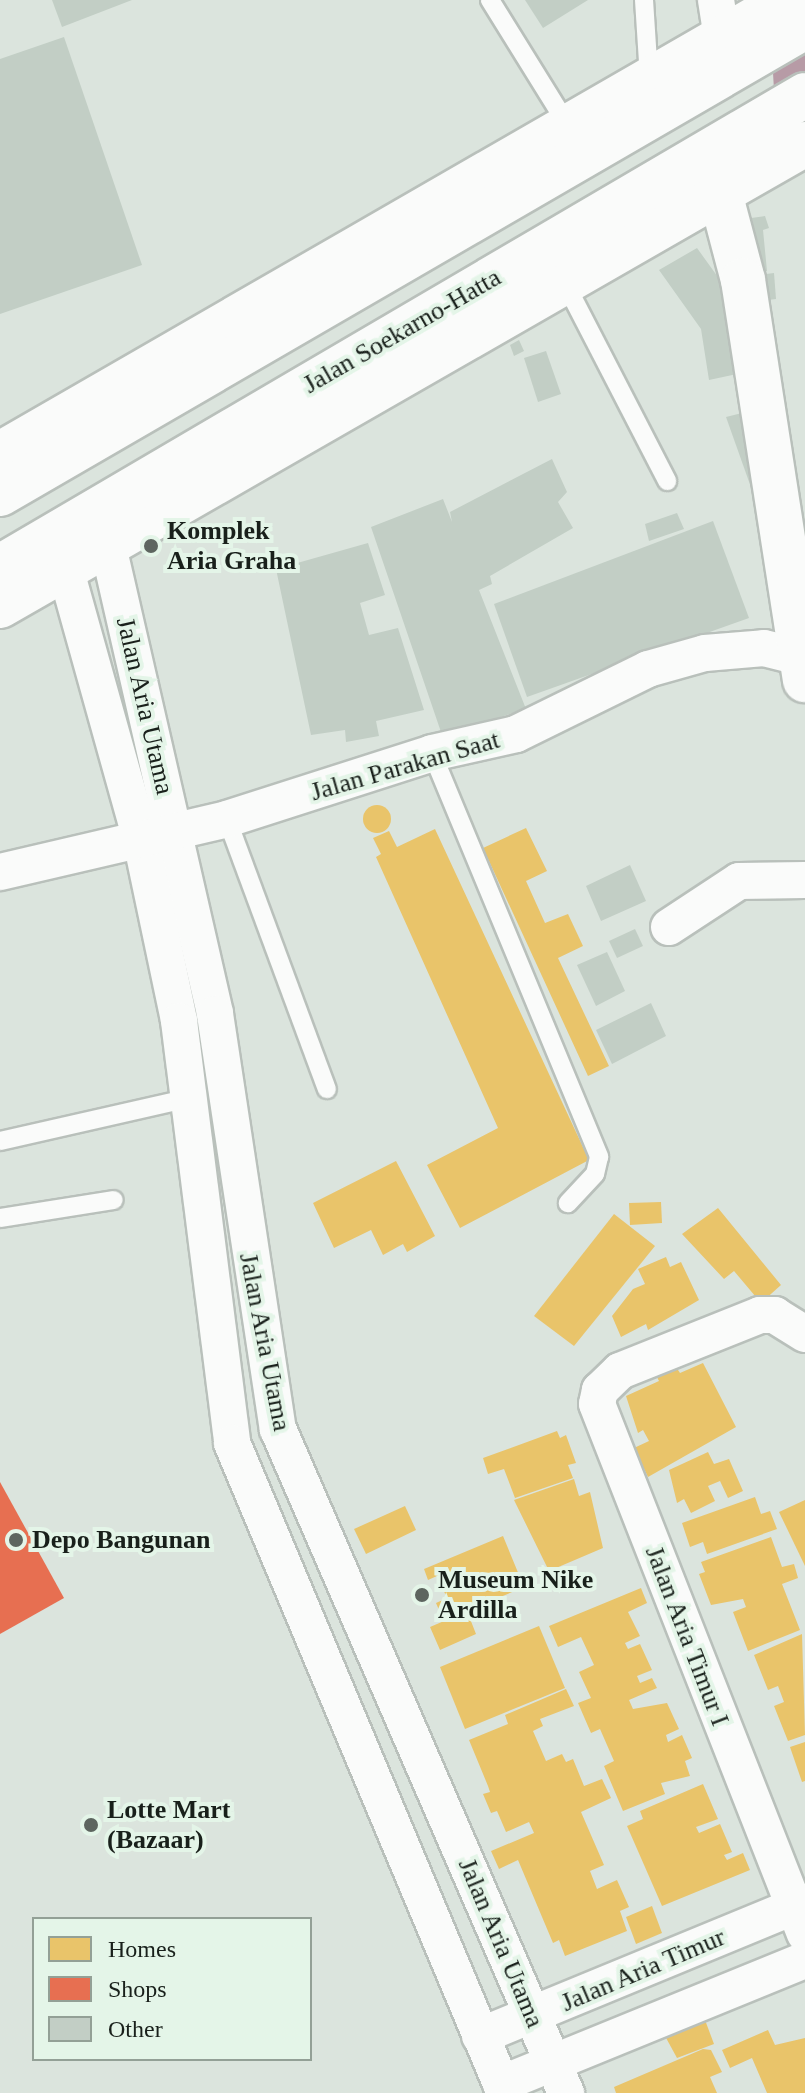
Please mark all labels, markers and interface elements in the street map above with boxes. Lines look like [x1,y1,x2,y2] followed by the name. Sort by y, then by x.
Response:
[298,262,506,400] street label: Jalan Soekarno-Hatta
[167,515,296,576] place label: Komplek Aria Graha
[142,537,160,555] marker: Komplek Aria Graha
[109,614,181,798] street label: Jalan Aria Utama
[307,724,503,808] street label: Jalan Parakan Saat
[232,1250,298,1434] street label: Jalan Aria Utama
[32,1524,210,1556] place label: Depo Bangunan
[7,1531,25,1549] marker: Depo Bangunan
[638,1541,736,1731] street label: Jalan Aria Timur I
[438,1564,593,1626] place label: Museum Nike Ardilla
[413,1586,431,1604] marker: Museum Nike Ardilla
[107,1794,230,1856] place label: Lotte Mart (Bazaar)
[82,1816,100,1834] marker: Lotte Mart (Bazaar)
[451,1853,551,2033] street label: Jalan Aria Utama
[32,1917,312,2061] legend
[556,1921,730,2019] street label: Jalan Aria Timur
[108,1936,176,1962] text: Homes
[108,1976,167,2002] text: Shops
[108,2016,163,2042] text: Other

